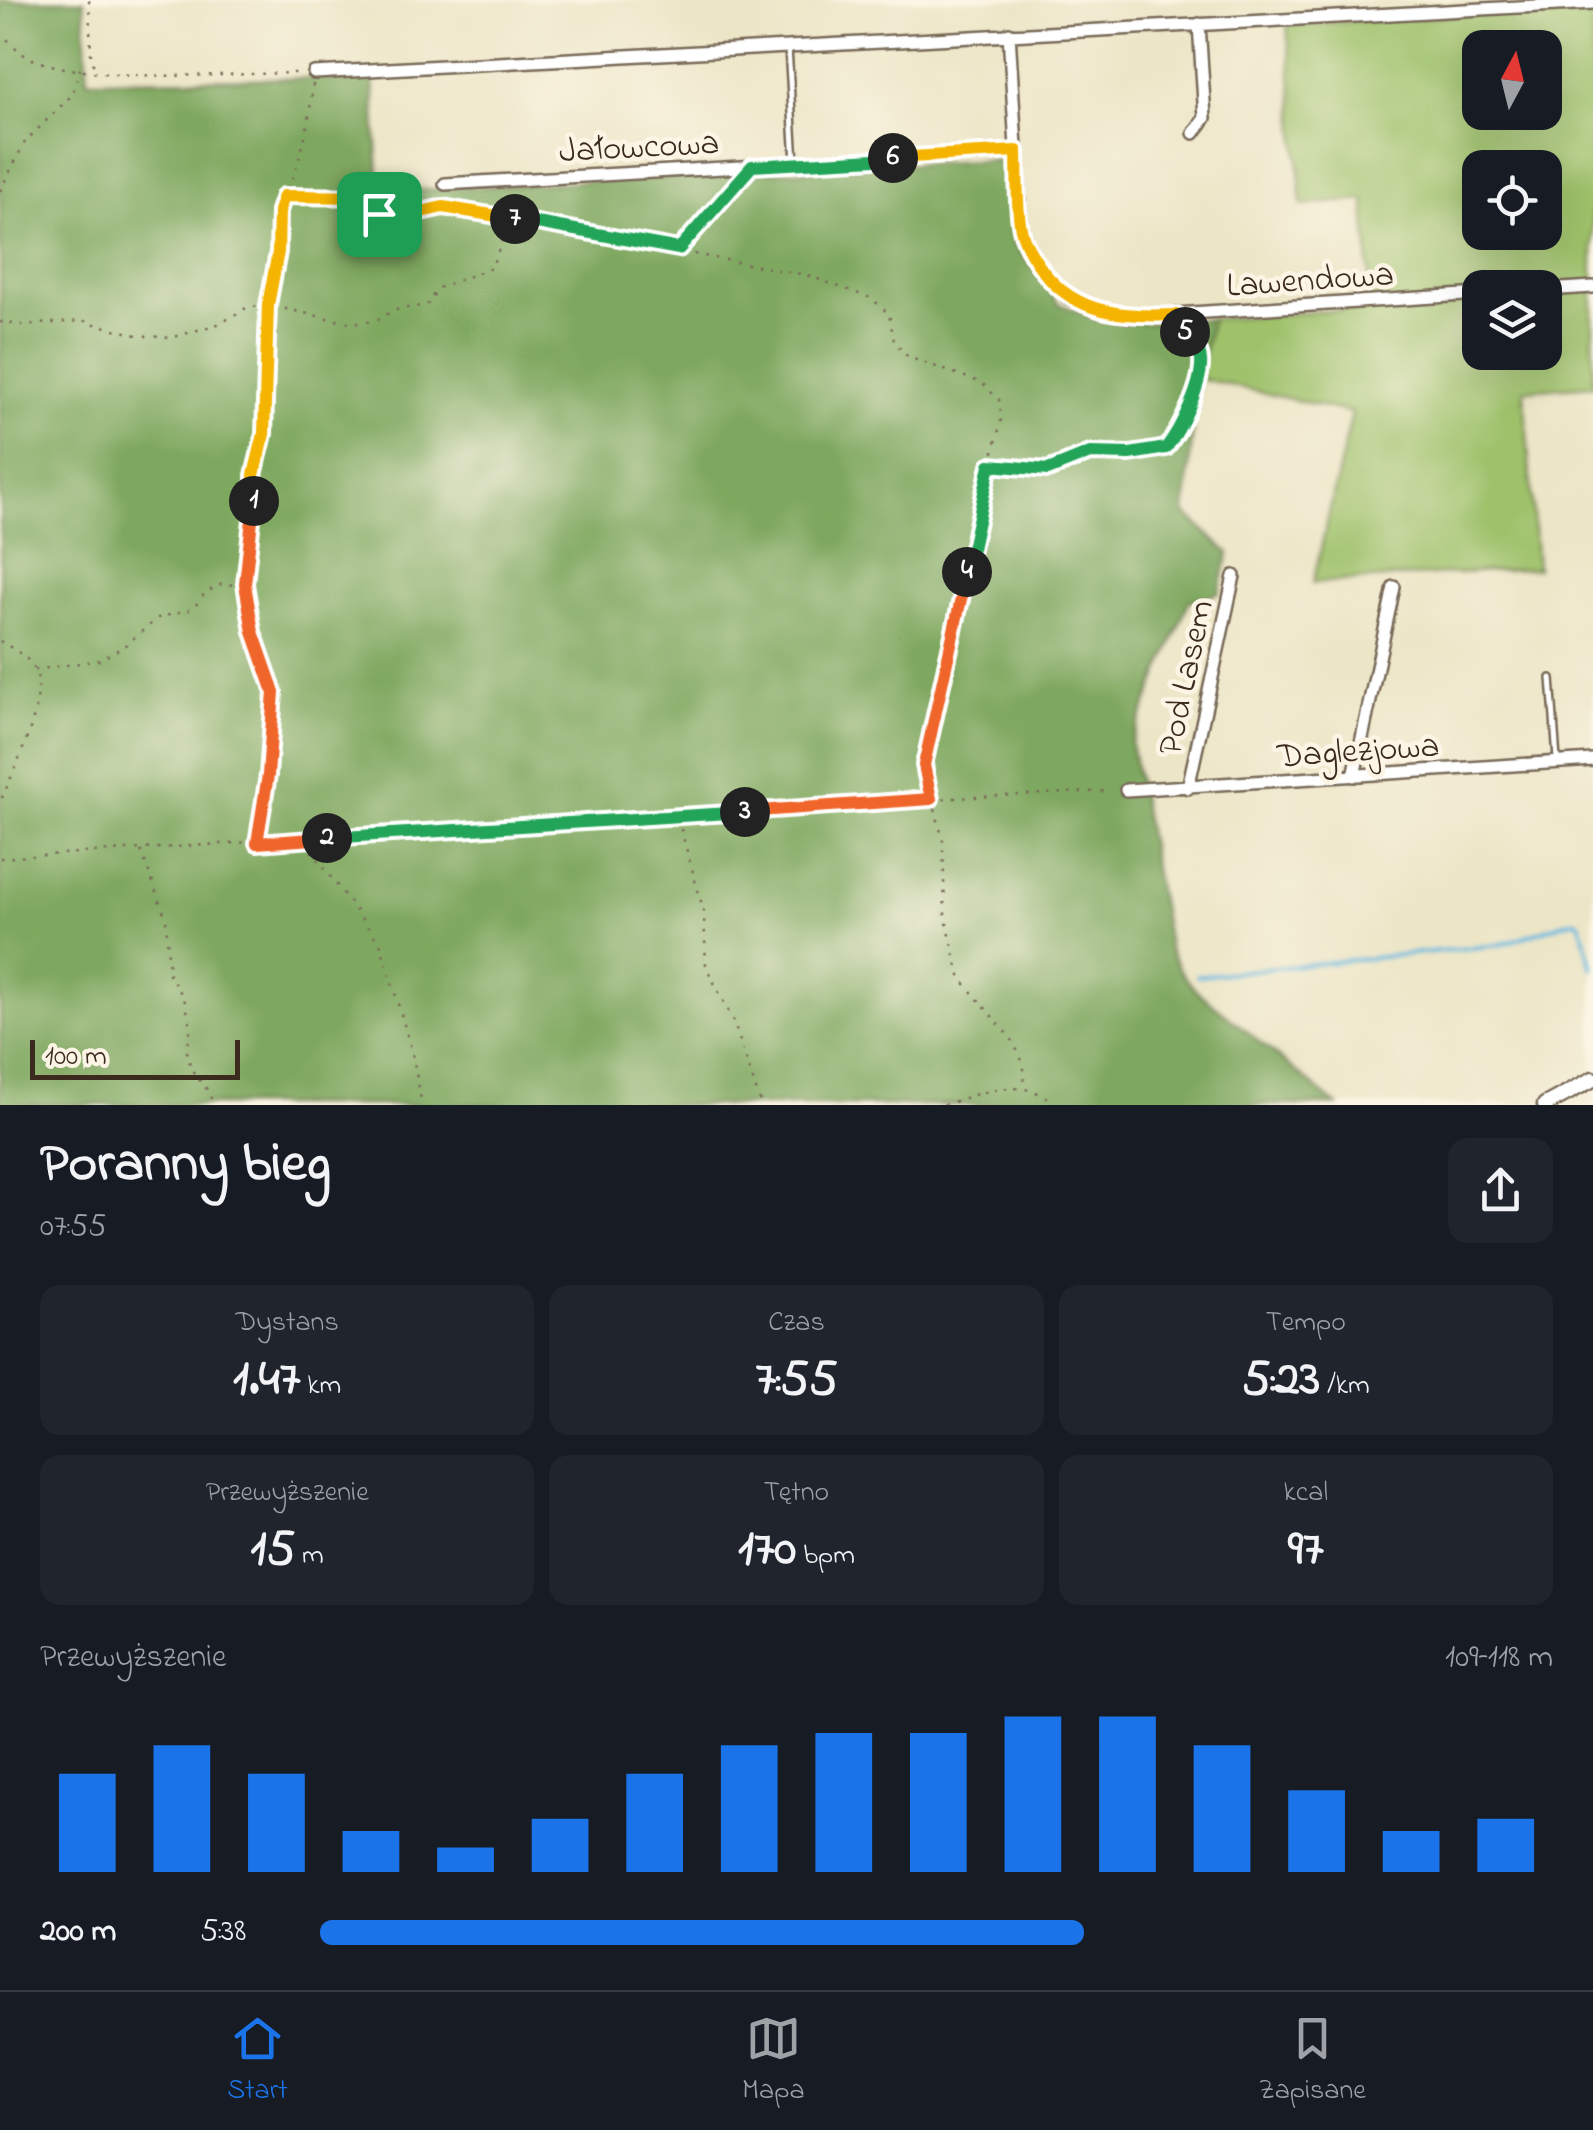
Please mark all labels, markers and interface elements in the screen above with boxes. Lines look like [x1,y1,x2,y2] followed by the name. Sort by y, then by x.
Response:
[1462,30,1562,130] north arrow
[1462,30,1562,370] map controls
[558,119,721,178] street label: Jałowcowa
[868,133,918,183] pin: 6
[887,137,899,178] text: 6
[1462,150,1562,250] button: locate
[337,172,422,257] pin
[352,187,407,242] icon: arrive
[490,194,540,244] pin: 7
[509,198,521,239] text: 7
[1225,250,1396,313] street label: Lawendowa
[1462,270,1562,370] button: layers
[1160,307,1210,357] pin: 5
[1177,311,1193,352] text: 5
[229,476,279,526] pin: 1
[250,480,258,521] text: 1
[942,547,992,597] pin: 4
[961,551,973,592] text: 4
[1146,595,1229,760] street label: Pod Lasem
[1275,721,1441,784] street label: Daglezjowa
[720,787,770,837] pin: 3
[739,791,751,832] text: 3
[302,813,352,863] pin: 2
[320,817,334,858] text: 2
[30,1035,240,1080] scale bar
[45,1037,107,1078] text: 100 m
[40,1126,331,1206] text: Poranny bieg
[1448,1138,1553,1243] button: share
[40,1204,106,1251] text: 07:55
[236,1303,339,1344] text: Dystans
[768,1303,825,1344] text: Czas
[1266,1303,1346,1344] text: Tempo
[233,1344,300,1417] text: 1.47
[755,1344,838,1417] text: 7:55
[1242,1344,1320,1417] text: 5:23
[300,1366,341,1407] text: km
[1320,1366,1370,1407] text: /km
[206,1473,369,1514] text: Przewyższenie
[764,1473,829,1514] text: Tętno
[1284,1473,1328,1514] text: kcal
[251,1514,295,1587] text: 15
[738,1514,796,1587] text: 170
[1288,1514,1324,1587] text: 97
[295,1536,324,1577] text: m
[796,1536,855,1577] text: bpm
[40,1635,226,1682] text: Przewyższenie
[1445,1635,1553,1682] text: 109–118 m
[40,1909,116,1956] text: 200 m
[200,1909,246,1956] text: 5:38
[227,2011,288,2112] tab: Start
[742,2011,805,2112] tab: Mapa
[1259,2011,1366,2112] tab: Zapisane

